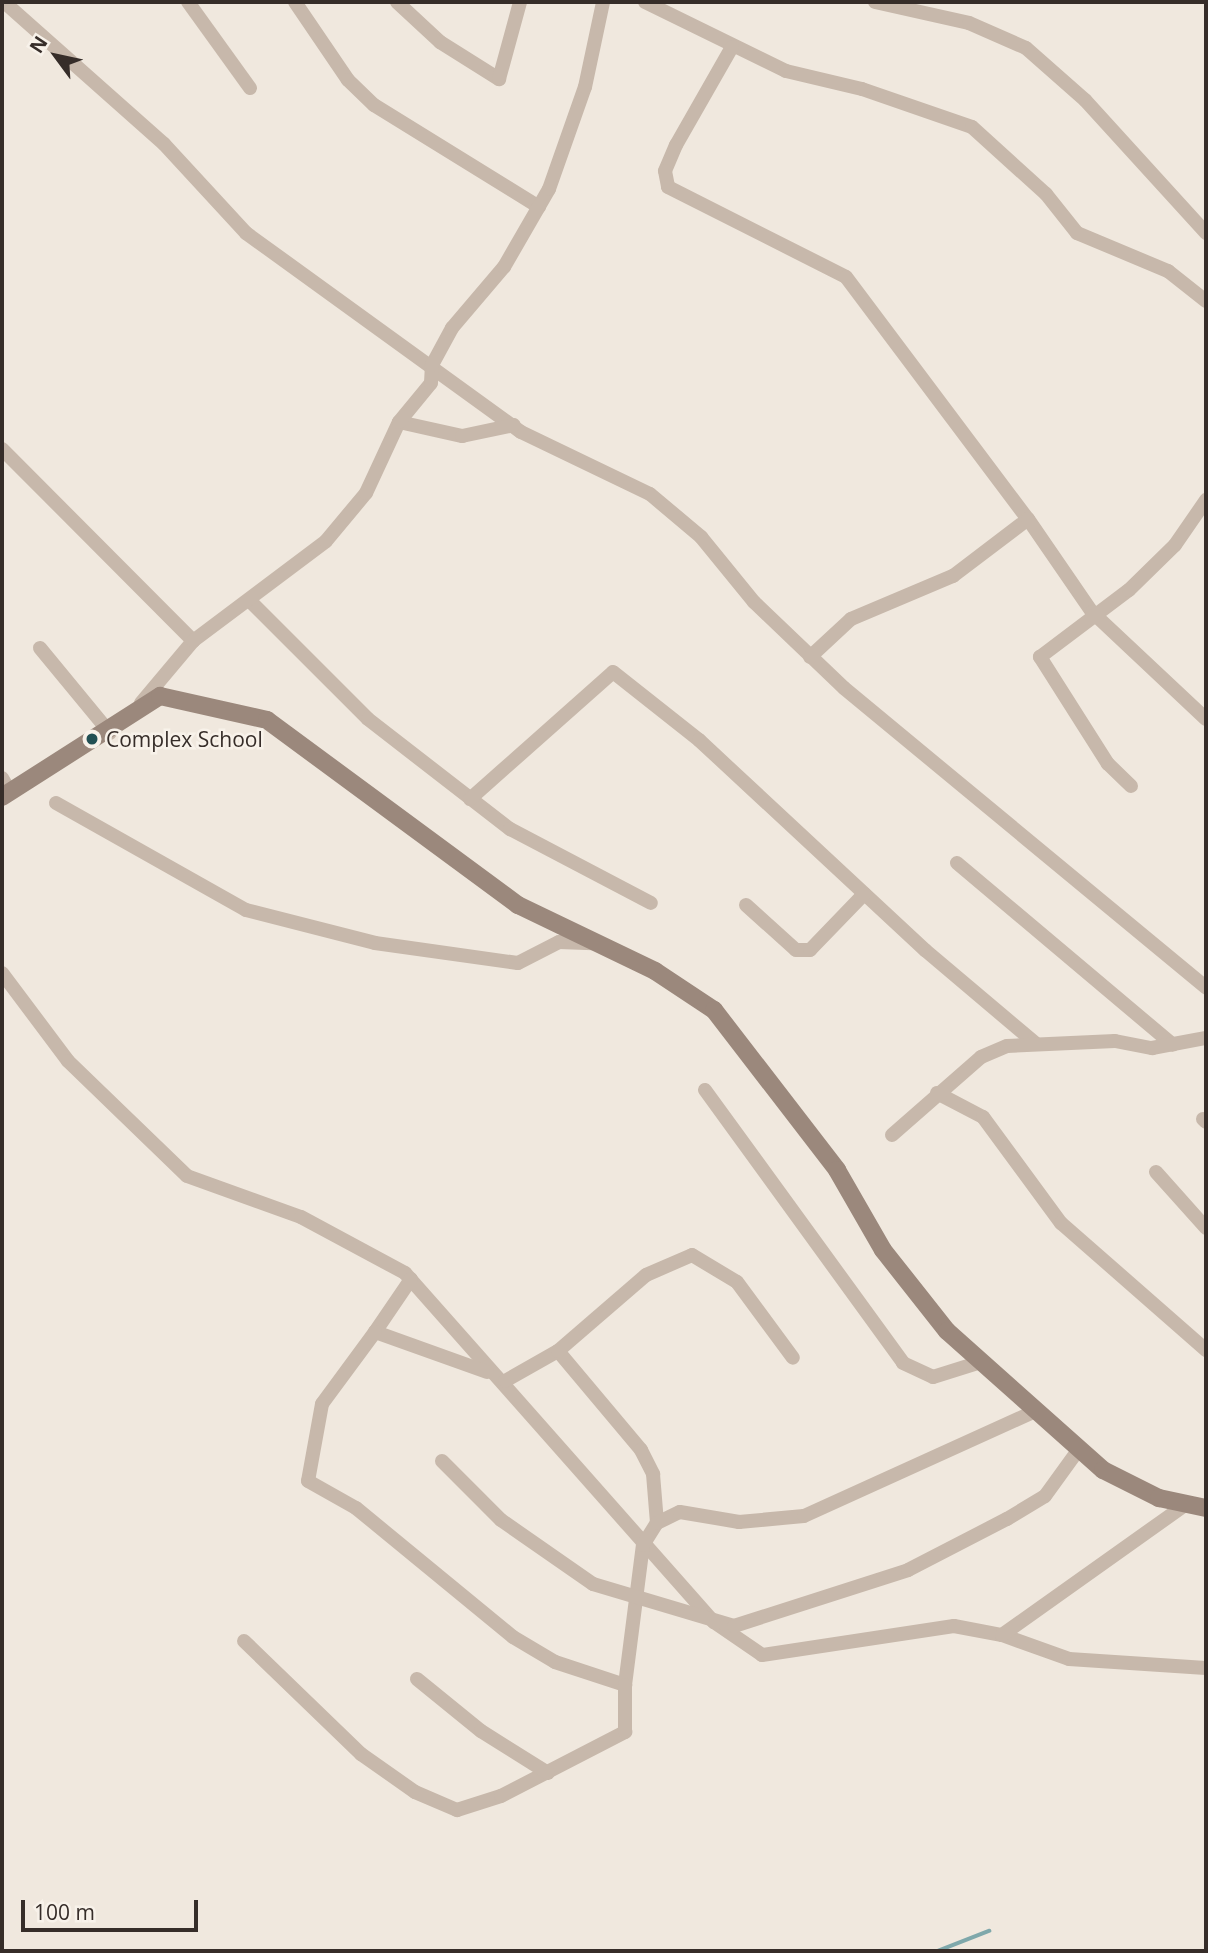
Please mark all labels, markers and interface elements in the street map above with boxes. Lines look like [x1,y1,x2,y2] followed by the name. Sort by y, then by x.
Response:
[21,21,91,91] north arrow
[23,31,53,58] text: N
[106,726,263,752] place label: Complex School
[84,731,100,747] marker: Complex School
[24,1886,201,1930] scale bar
[34,1898,95,1926] text: 100 m

